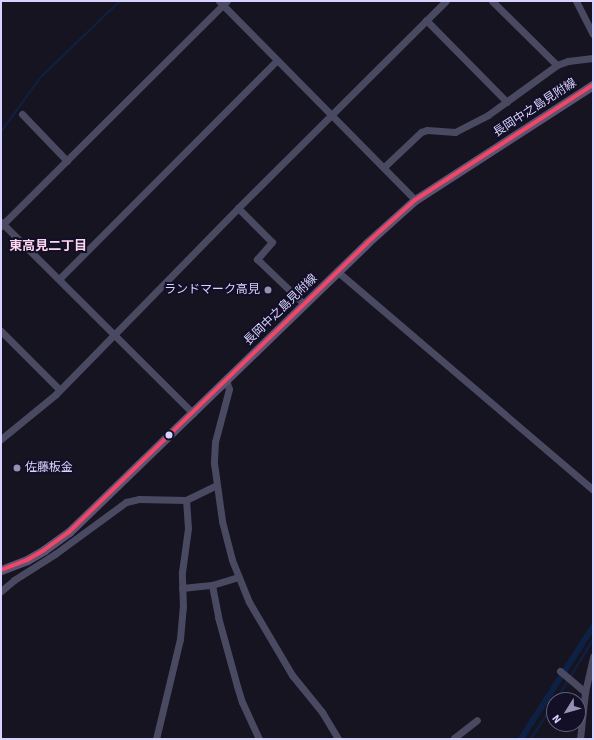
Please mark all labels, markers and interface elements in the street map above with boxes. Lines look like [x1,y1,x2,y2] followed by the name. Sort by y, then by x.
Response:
[491,76,579,140] street label: 長岡中之島見附線
[9,238,87,254] district label: 東高見二丁目
[241,271,321,349] street label: 長岡中之島見附線
[164,283,260,297] place label: ランドマーク高見
[263,285,273,295] marker: ランドマーク高見
[164,430,174,440] unlabelled marker
[25,461,73,475] place label: 佐藤板金
[12,463,22,473] marker: 佐藤板金
[546,692,586,732] north arrow
[549,711,565,726] text: N

